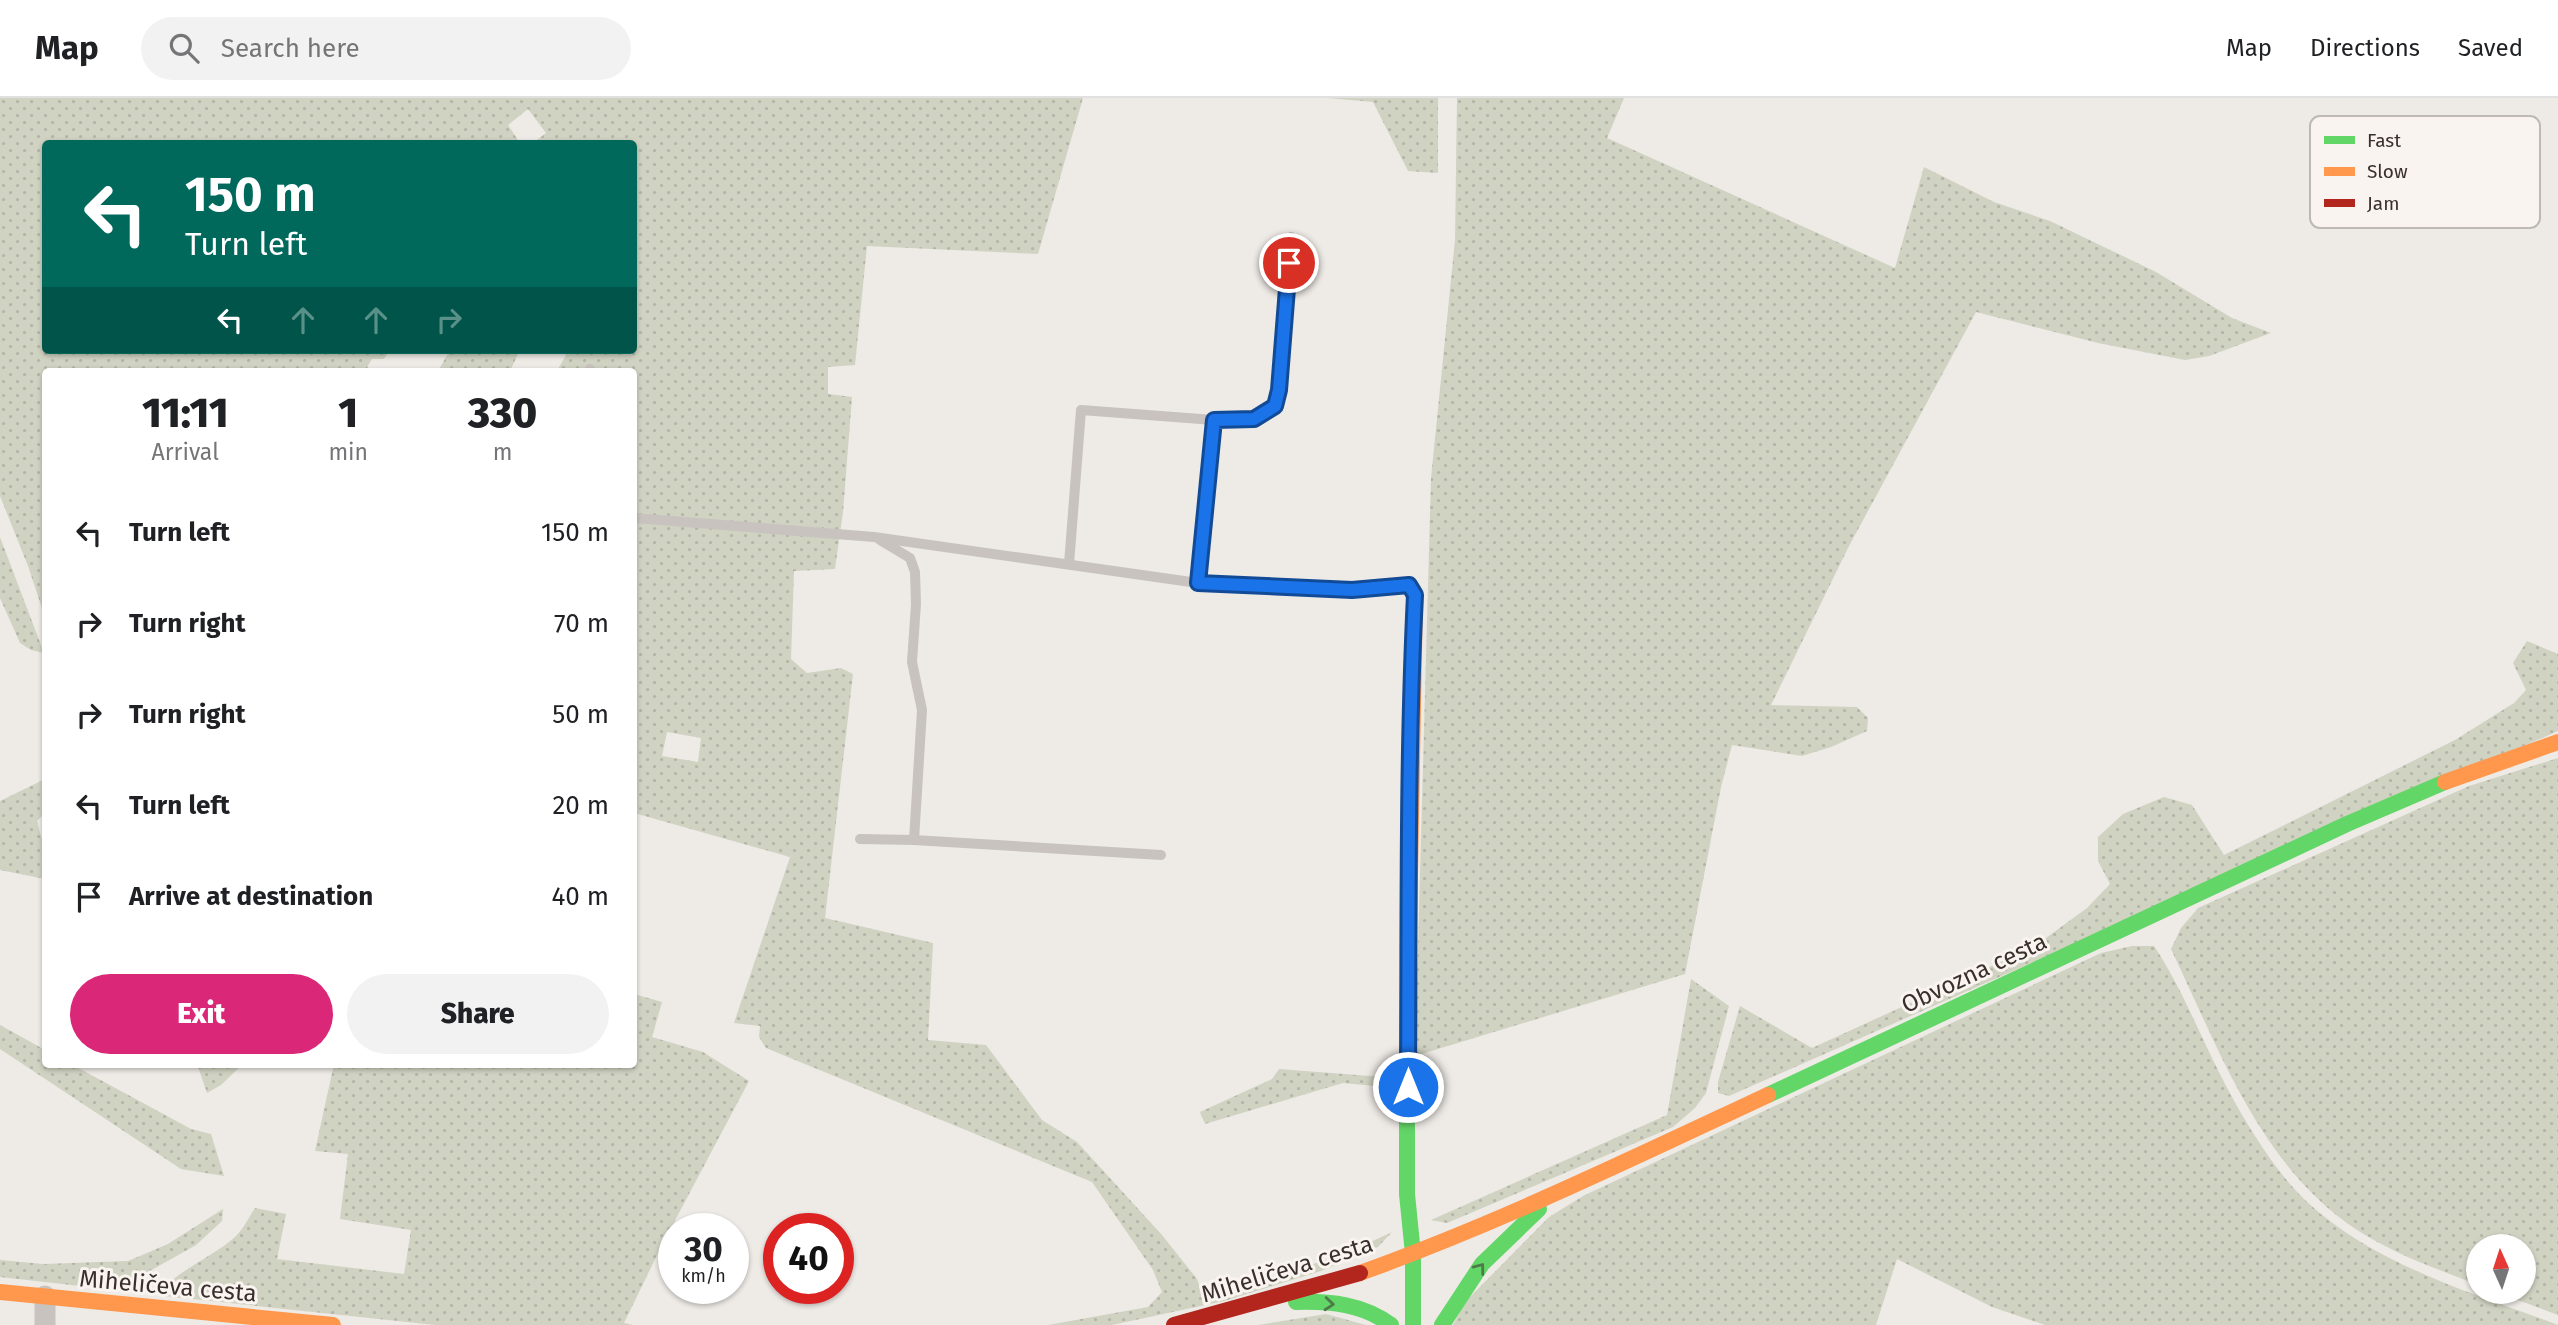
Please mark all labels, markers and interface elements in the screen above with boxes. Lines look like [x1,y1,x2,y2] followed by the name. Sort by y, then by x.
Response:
[141,17,631,80] search box
[35,28,99,68] text: Map
[165,29,203,67] icon: search
[221,33,360,64] text: Search here
[2226,34,2272,62] text: Map
[2310,34,2420,62] text: Directions
[2458,34,2523,62] text: Saved
[2310,116,2540,228] legend
[2367,129,2401,152] text: Fast
[2367,160,2408,183] text: Slow
[185,165,316,224] text: 150 m
[70,168,161,259] icon: left
[2367,192,2399,215] text: Jam
[185,225,307,263] text: Turn left
[1259,233,1319,293] pin
[1270,244,1308,282] icon: arrive
[211,301,249,339] icon: left
[284,301,322,339] icon: ahead
[357,301,395,339] icon: ahead
[430,301,468,339] icon: right
[142,388,229,438] text: 11:11
[338,388,358,438] text: 1
[468,388,537,438] text: 330
[152,438,219,466] text: Arrival
[328,438,368,466] text: min
[493,438,512,466] text: m
[70,514,108,552] icon: left
[129,517,230,548] text: Turn left
[541,517,609,548] text: 150 m
[70,605,108,643] icon: right
[129,608,246,639] text: Turn right
[554,608,609,639] text: 70 m
[70,696,108,734] icon: right
[129,699,246,730] text: Turn right
[552,699,609,730] text: 50 m
[70,787,108,825] icon: left
[129,790,230,821] text: Turn left
[552,790,609,821] text: 20 m
[70,878,108,916] icon: arrive
[129,881,373,912] text: Arrive at destination
[551,881,609,912] text: 40 m
[1897,927,2051,1019] street label: Obvozna cesta
[70,974,333,1054] button: Exit
[347,974,609,1054] button: Share
[1371,1050,1445,1124] position arrow
[763,1213,854,1304] speed limit sign: 40
[684,1228,723,1270] text: 30
[1198,1230,1376,1308] street label: Miheličeva cesta
[2466,1234,2536,1304] north arrow
[2466,1234,2536,1304] map controls
[78,1264,258,1308] street label: Miheličeva cesta
[1472,1264,1485,1276] one-way arrow
[681,1265,726,1287] text: km/h
[1324,1296,1335,1311] one-way arrow

